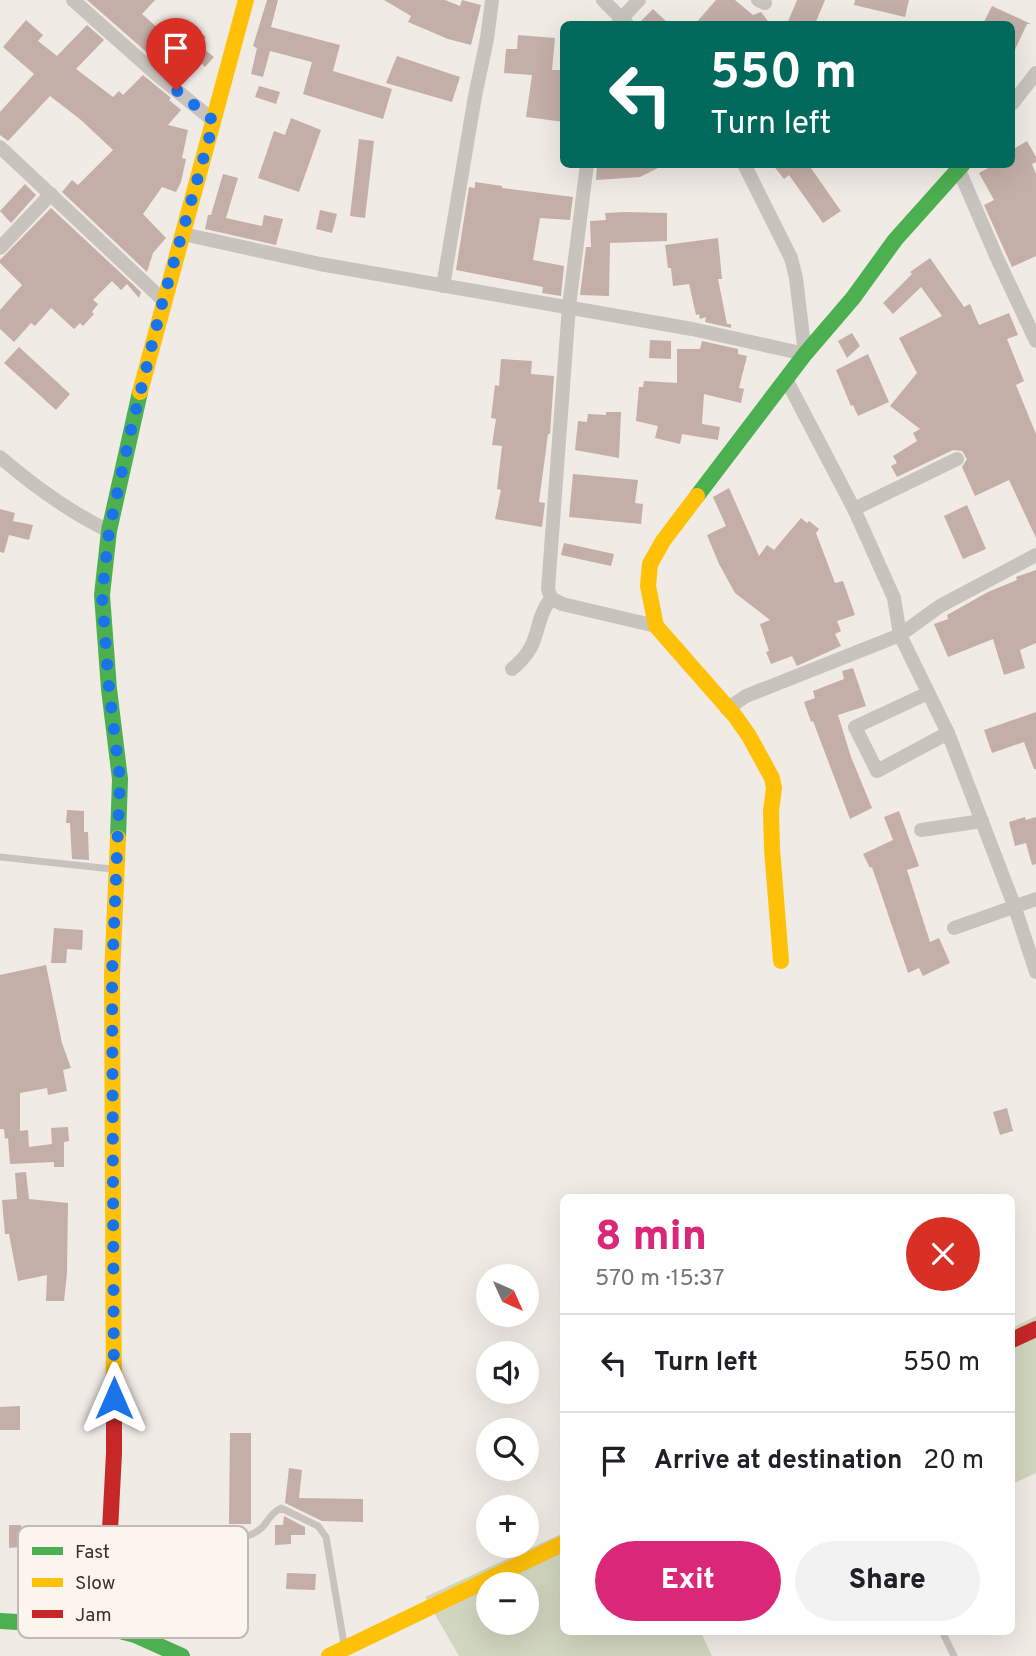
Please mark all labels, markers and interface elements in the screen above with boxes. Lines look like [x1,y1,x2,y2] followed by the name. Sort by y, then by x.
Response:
[146,18,206,90] pin
[157,29,195,67] icon: arrive
[710,44,857,106] text: 550 m
[595,49,686,140] icon: left
[710,105,831,145] text: Turn left
[595,1212,707,1265] text: 8 min
[906,1217,980,1291] button: close
[476,1264,539,1326] north arrow
[476,1264,539,1635] map controls
[595,1265,725,1294] text: 570 m · 15:37
[476,1341,539,1404] button: sound
[595,1344,633,1382] icon: left
[654,1347,758,1380] text: Turn left
[903,1347,980,1380] text: 550 m
[77,1361,151,1435] position arrow
[476,1418,539,1481] button: search
[595,1442,633,1480] icon: arrive
[654,1445,902,1478] text: Arrive at destination
[923,1445,984,1478] text: 20 m
[476,1495,539,1558] button: +
[18,1526,248,1638] legend
[75,1541,110,1565] text: Fast
[595,1541,781,1621] button: Exit
[795,1541,980,1621] button: Share
[75,1572,115,1596] text: Slow
[476,1572,539,1635] button: −
[75,1604,112,1628] text: Jam

